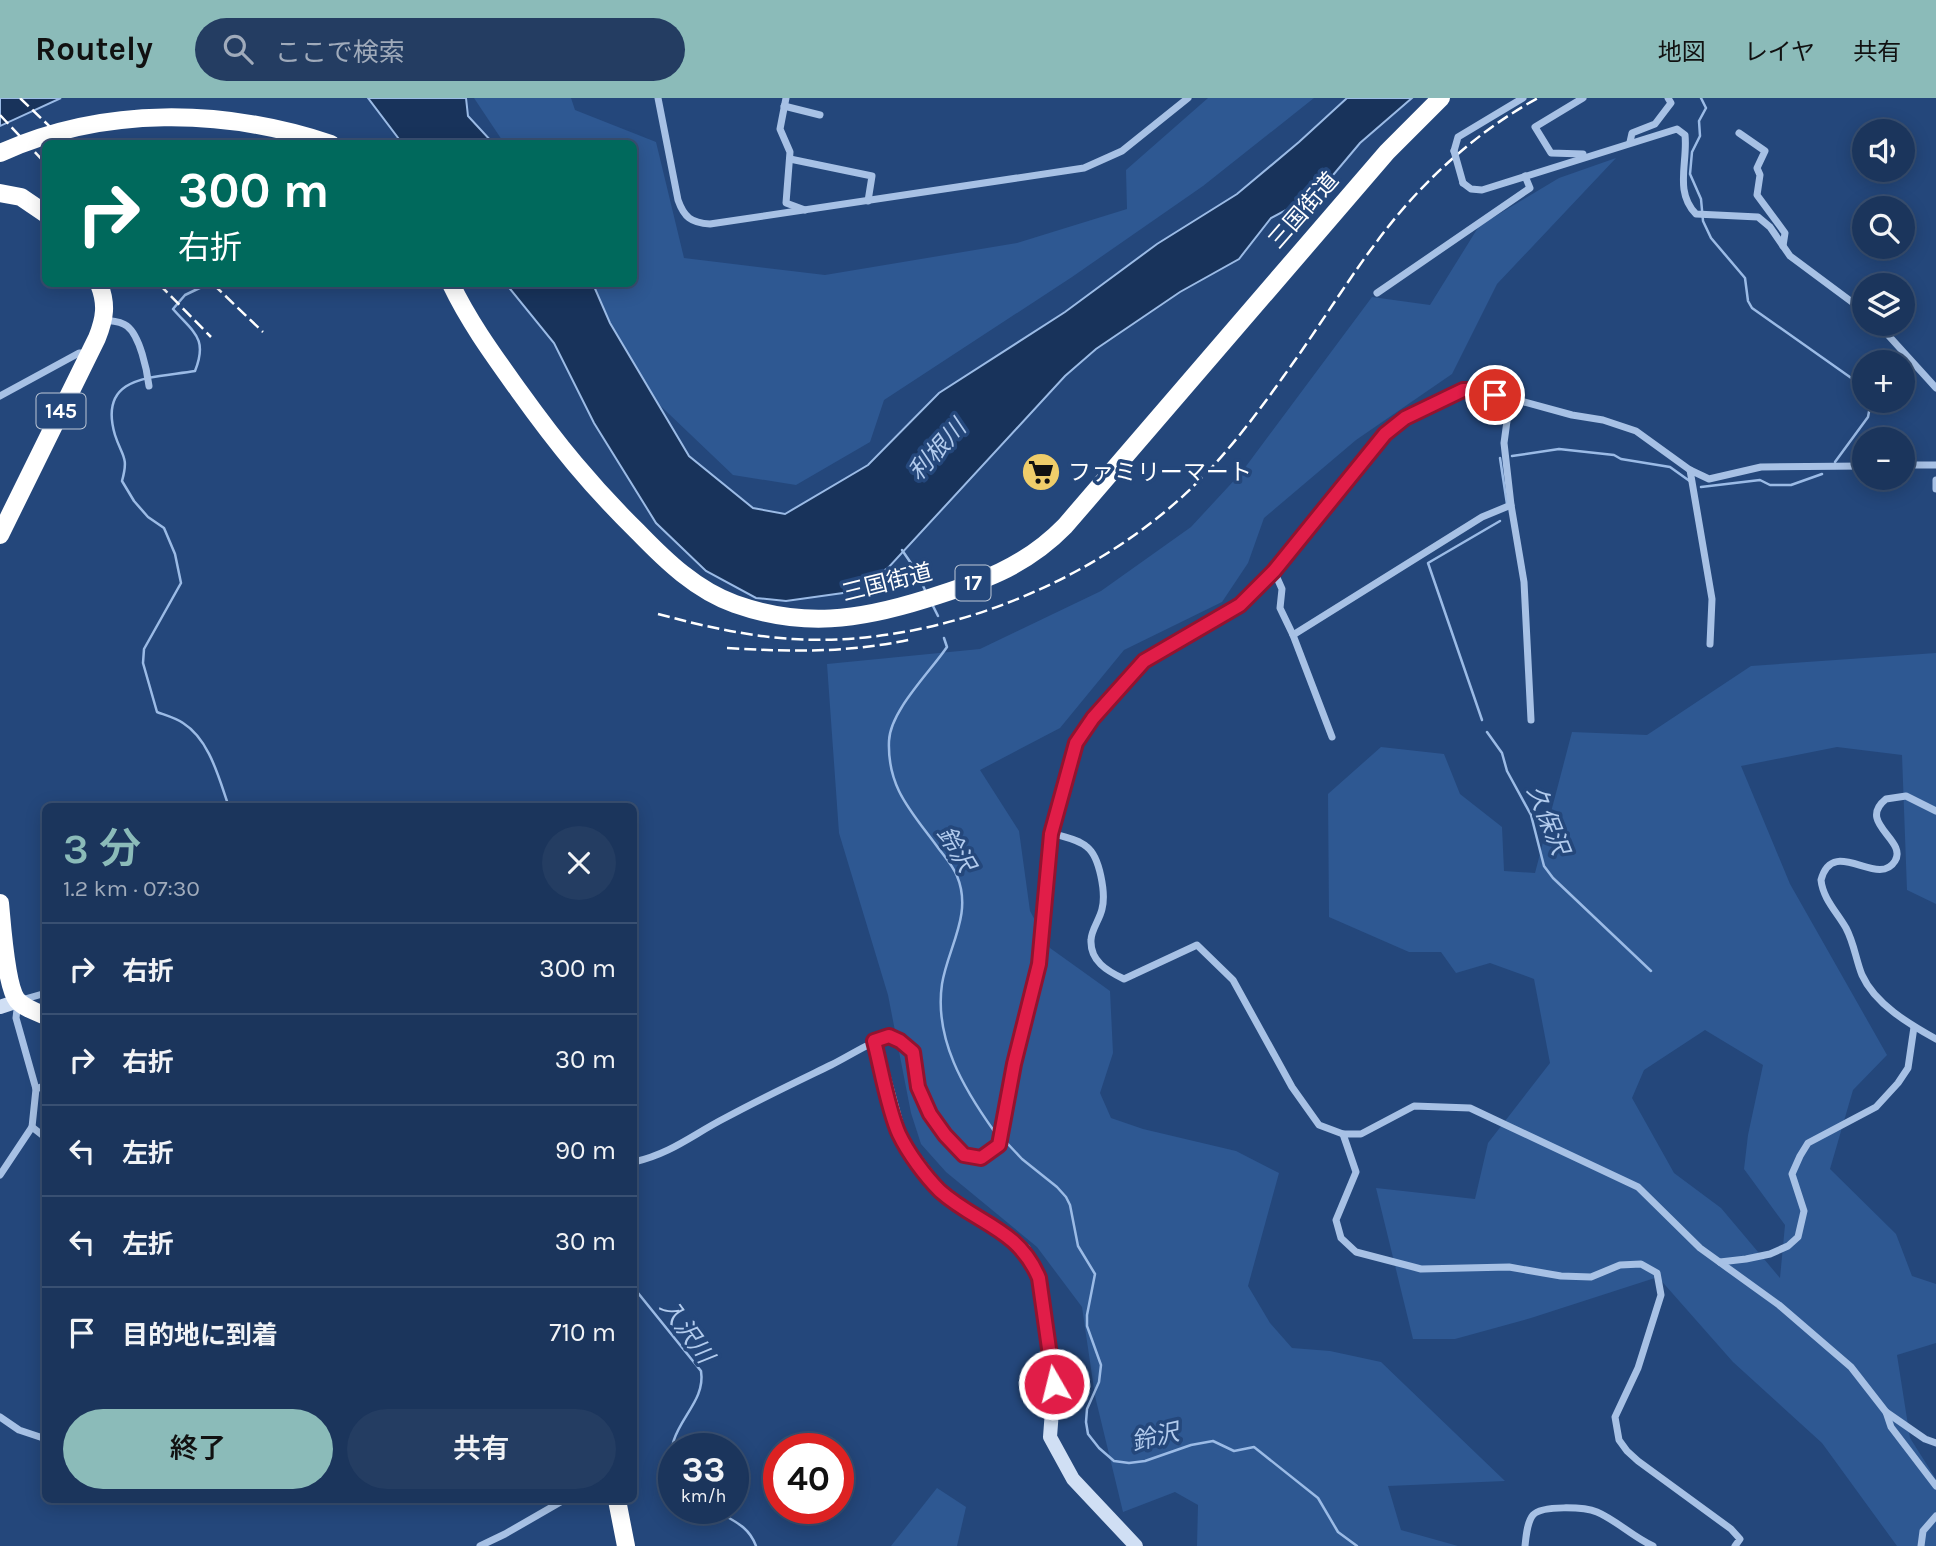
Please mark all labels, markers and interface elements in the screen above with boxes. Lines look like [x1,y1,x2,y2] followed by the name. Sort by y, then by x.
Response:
[195,18,685,81] search box
[35,30,153,68] text: Routely
[219,30,257,68] icon: search
[275,37,405,68] text: ここで検索
[1658,38,1706,66] text: 地図
[1744,38,1815,66] text: レイヤ
[1853,38,1901,66] text: 共有
[1852,119,1915,490] map controls
[1852,119,1915,182] button: sound
[178,162,329,219] text: 300 m
[1263,167,1344,254] street label: 三国街道
[63,168,154,259] icon: right
[1852,196,1915,259] button: search
[178,229,242,266] text: 右折
[1852,273,1915,336] button: layers
[1852,350,1915,413] button: +
[1465,365,1525,425] pin
[1476,376,1514,414] icon: arrive
[36,394,86,428] road number: 145
[903,412,974,486] water label: 利根川
[1852,427,1915,490] button: −
[1020,451,1062,493] supermarket icon: ファミリーマート
[1068,459,1252,486] place label: ファミリーマート
[839,558,935,607] street label: 三国街道
[956,566,990,601] road number: 17
[1522,781,1576,861] water label: 久保沢
[932,821,982,879] water label: 鈴沢
[63,824,141,874] text: 3 分
[542,826,616,900] button: close
[63,875,200,902] text: 1.2 km · 07:30
[63,950,101,988] icon: right
[539,953,616,984] text: 300 m
[122,956,174,987] text: 右折
[63,1041,101,1079] icon: right
[555,1044,616,1075] text: 30 m
[122,1047,174,1078] text: 右折
[63,1132,101,1170] icon: left
[555,1135,616,1166] text: 90 m
[122,1138,174,1169] text: 左折
[63,1223,101,1261] icon: left
[555,1226,616,1257] text: 30 m
[122,1229,174,1260] text: 左折
[655,1294,721,1371] water label: 入沢川
[63,1314,101,1352] icon: arrive
[549,1317,616,1348] text: 710 m
[122,1320,278,1351] text: 目的地に到着
[1017,1347,1091,1421] position arrow
[63,1409,333,1489] button: 終了
[347,1409,616,1489] button: 共有
[1128,1417,1184,1456] water label: 鈴沢
[763,1433,854,1524] speed limit sign: 40
[682,1449,725,1490] text: 33
[681,1485,726,1507] text: km/h

